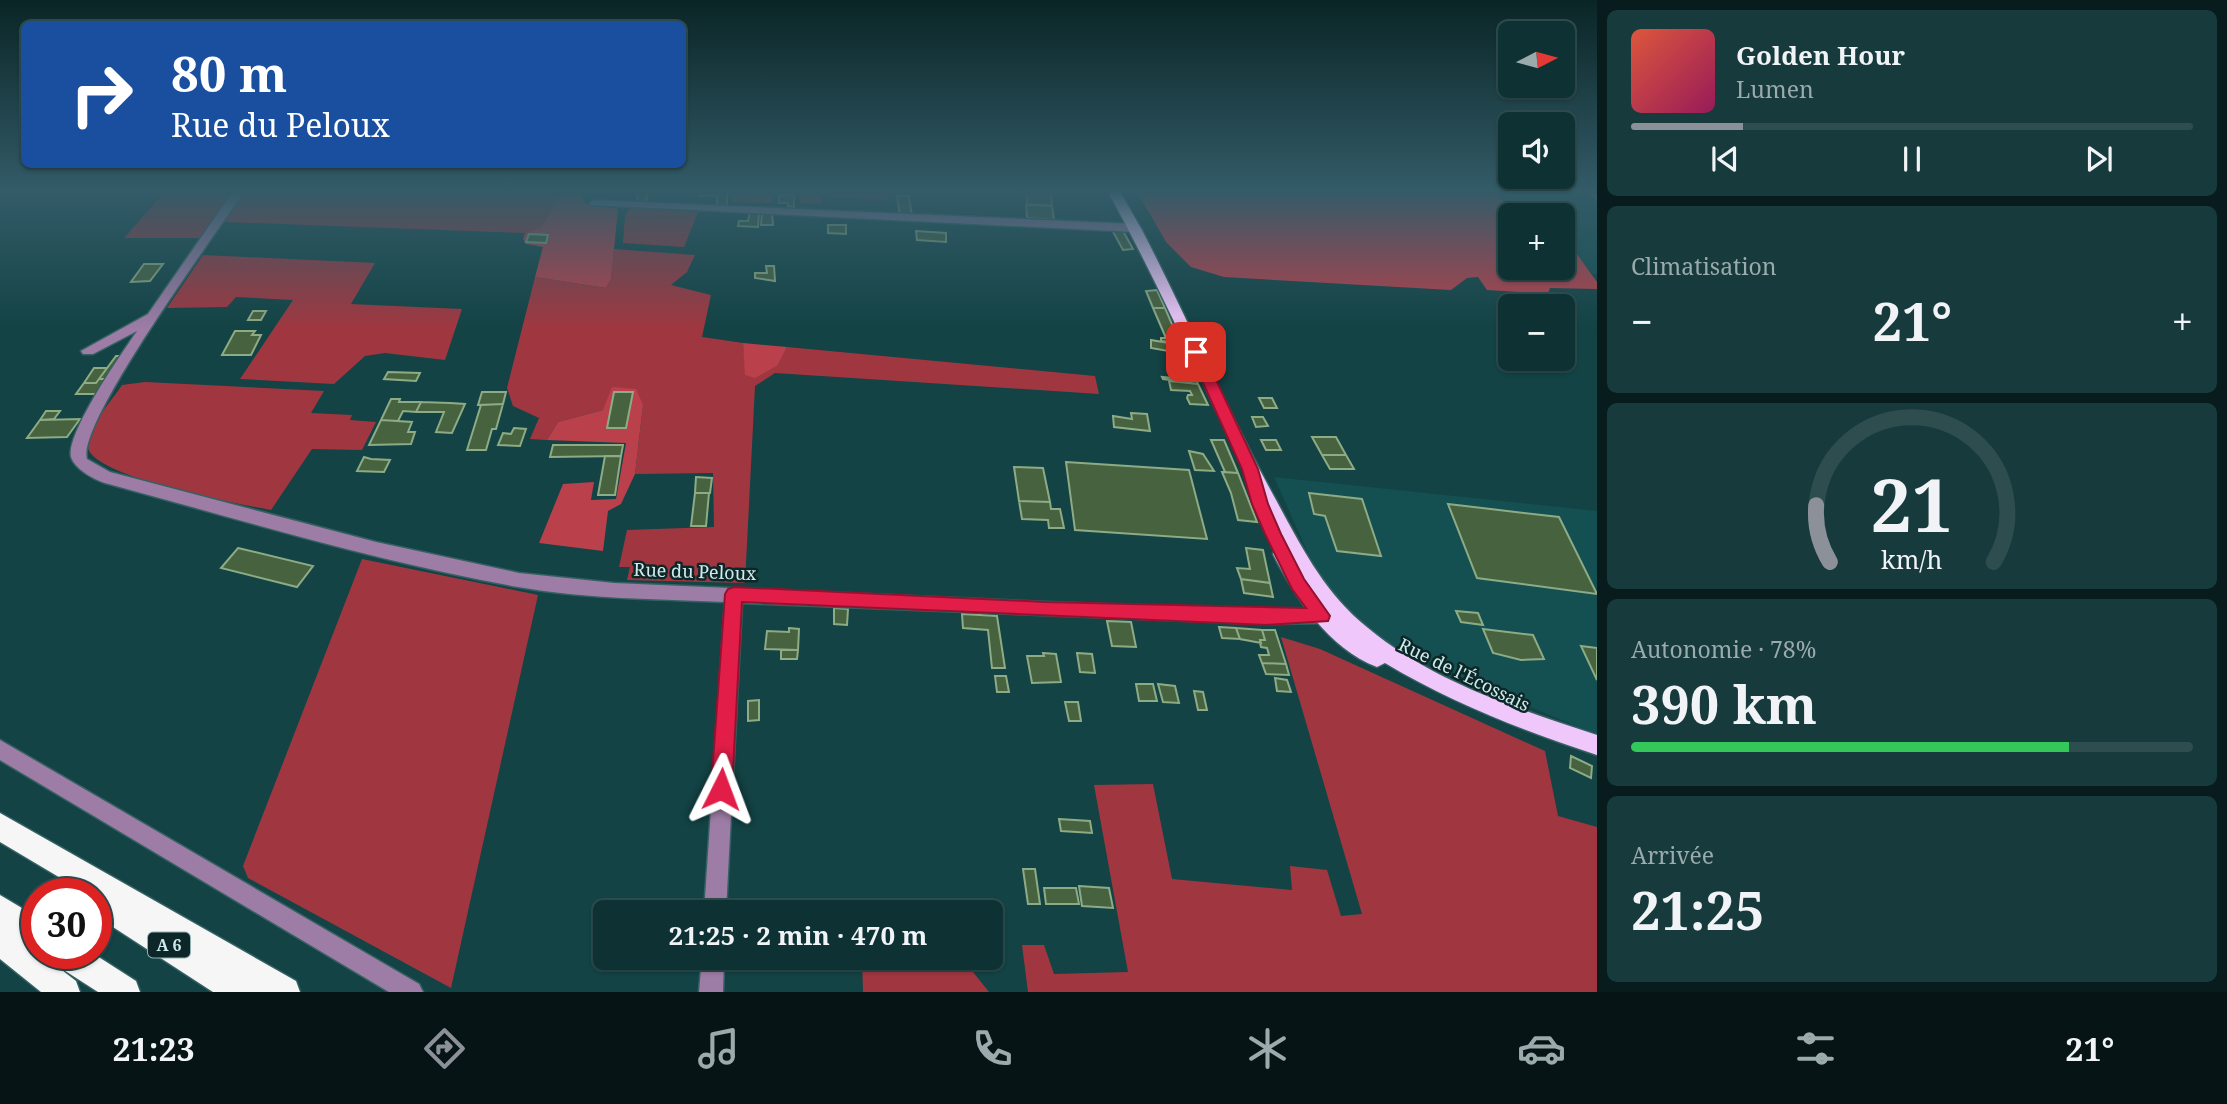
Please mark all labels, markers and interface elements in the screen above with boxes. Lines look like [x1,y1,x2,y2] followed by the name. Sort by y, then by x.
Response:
[1498,21,1575,98] north arrow
[1498,21,1575,371] map controls
[1736,37,1905,73] text: Golden Hour
[171,40,287,106] text: 80 m
[56,49,147,140] icon: right
[1736,73,1814,105] text: Lumen
[171,103,390,146] text: Rue du Peloux
[1498,112,1575,189] button: sound
[1706,140,1744,178] icon: previous
[1893,140,1931,178] icon: pause
[2080,140,2118,178] icon: next
[1498,203,1575,280] button: +
[1631,250,1777,282] text: Climatisation
[1873,285,1952,356] text: 21°
[1498,294,1575,371] button: −
[1631,295,1653,347] text: −
[2172,295,2193,347] text: +
[1166,322,1226,382] pin
[1177,333,1215,371] icon: arrive
[1871,454,1953,553] text: 21
[1881,542,1943,576] text: km/h
[633,557,758,585] street label: Rue du Peloux
[1395,632,1534,716] street label: Rue de l'Écossais
[1631,633,1816,665] text: Autonomie · 78%
[1631,668,1817,739] text: 390 km
[684,752,758,826] position arrow
[1631,839,1714,871] text: Arrivée
[1631,874,1764,945] text: 21:25
[21,878,112,969] speed limit sign: 30
[668,917,928,953] text: 21:25 · 2 min · 470 m
[148,932,190,958] road number: A 6
[420,1024,469,1073] icon: directions
[694,1024,743,1073] icon: music
[968,1024,1017,1073] icon: phone
[1243,1024,1292,1073] icon: climate
[1517,1024,1566,1073] icon: car
[1791,1024,1840,1073] icon: filters
[113,1027,195,1070] text: 21:23
[2065,1027,2114,1070] text: 21°

